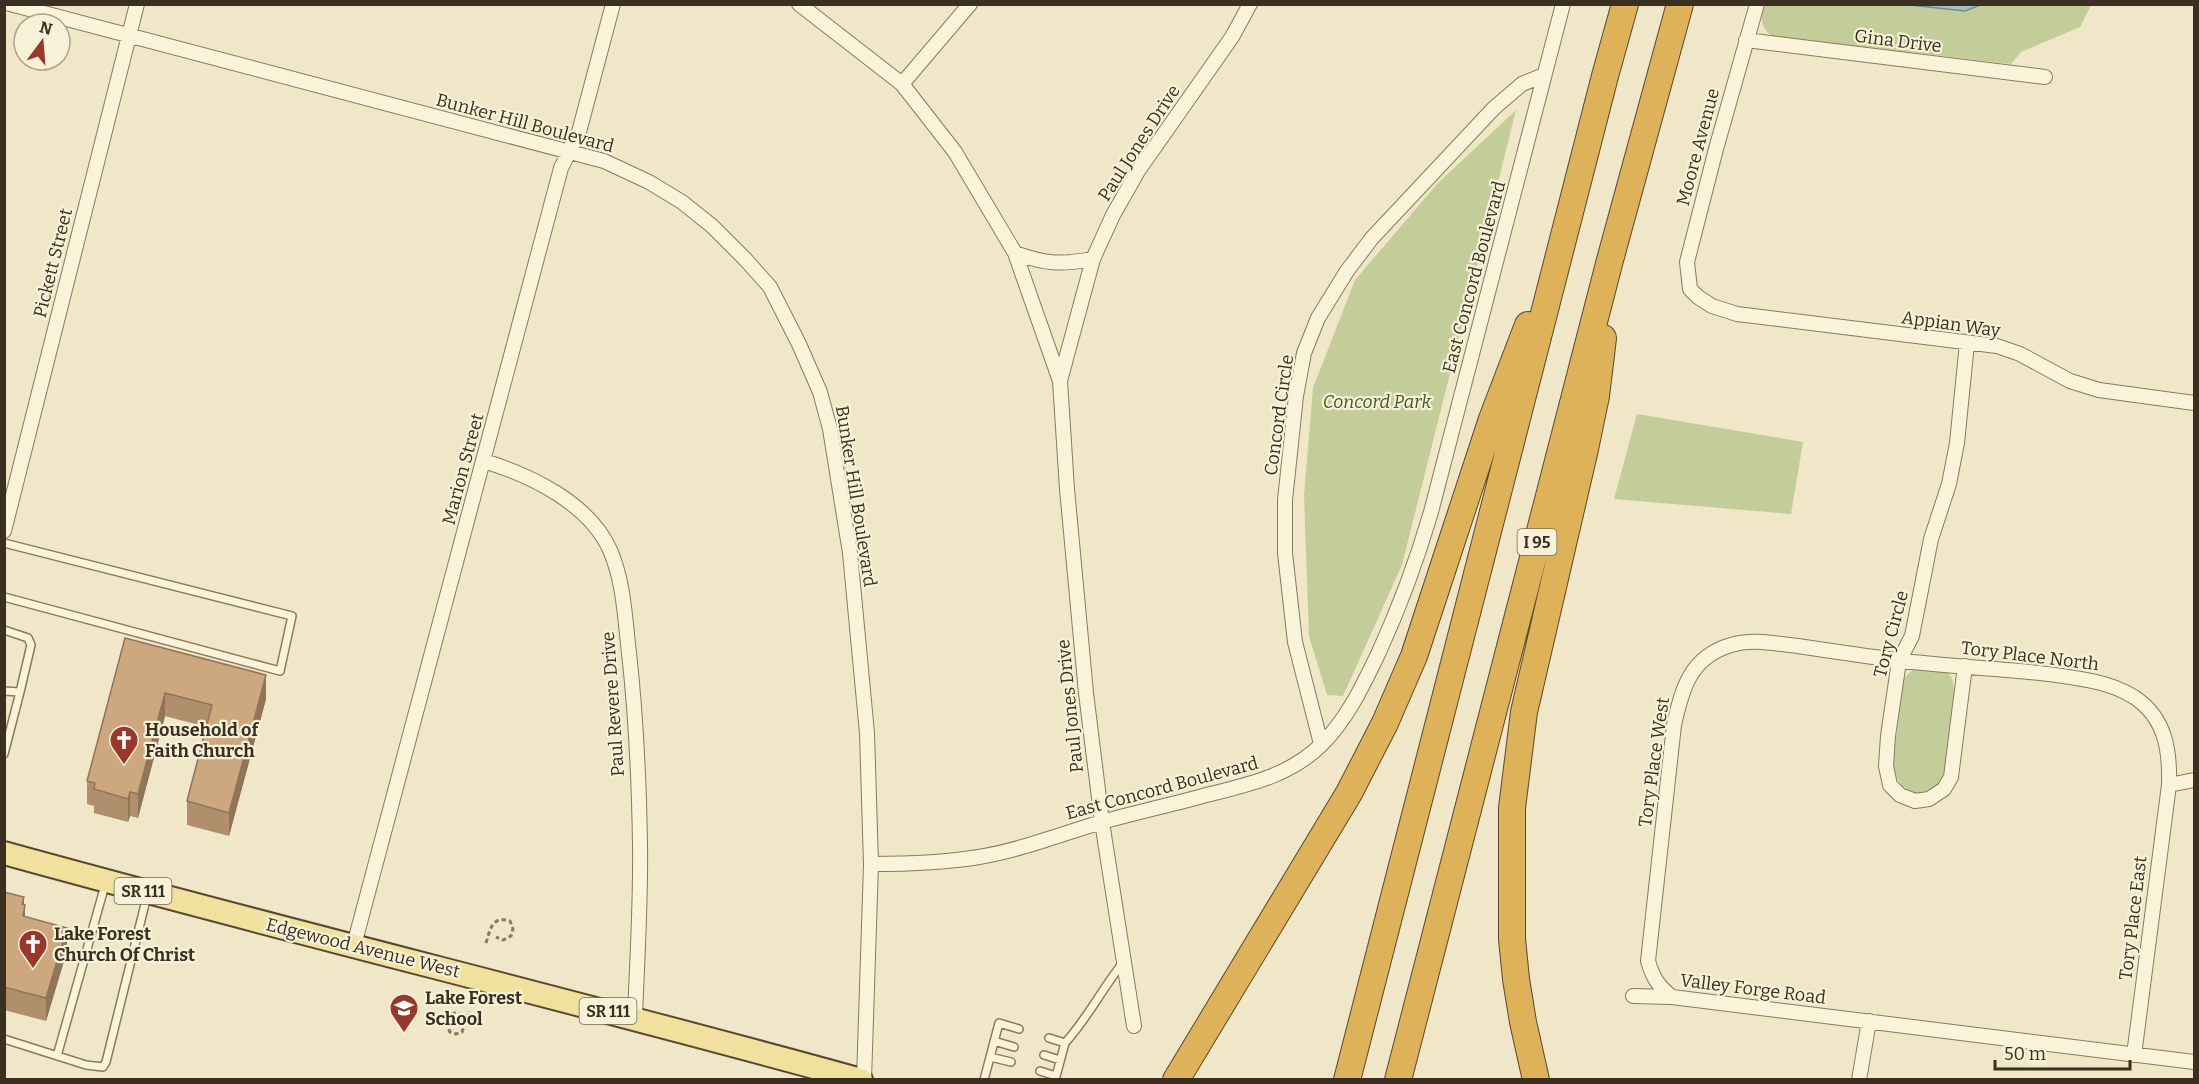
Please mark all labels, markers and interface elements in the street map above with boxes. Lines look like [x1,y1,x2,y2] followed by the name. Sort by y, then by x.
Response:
[12,12,72,72] north arrow
[37,17,55,39] text: N
[1853,25,1943,57] street label: Gina Drive
[1093,81,1185,205] street label: Paul Jones Drive
[1672,86,1724,208] street label: Moore Avenue
[434,89,617,157] street label: Bunker Hill Boulevard
[1438,178,1510,376] street label: East Concord Boulevard
[29,206,77,320] street label: Pickett Street
[1900,306,2002,342] street label: Appian Way
[1260,353,1298,477] street label: Concord Circle
[1323,391,1431,413] park label: Concord Park
[831,404,881,589] street label: Bunker Hill Boulevard
[438,410,489,527] street label: Marion Street
[1518,529,1556,555] road number: I 95
[1869,588,1913,680] street label: Tory Circle
[597,631,629,777] street label: Paul Revere Drive
[1960,637,2100,675] street label: Tory Place North
[1052,638,1088,774] street label: Paul Jones Drive
[1634,695,1674,828] street label: Tory Place West
[145,719,259,762] place label: Household of Faith Church
[108,724,140,766] church icon: Household of Faith Church
[1063,752,1261,824] street label: East Concord Boulevard
[2114,854,2152,981] street label: Tory Place East
[114,878,172,904] road number: SR 111
[264,913,463,983] street label: Edgewood Avenue West
[54,923,195,966] place label: Lake Forest Church Of Christ
[17,928,49,970] church icon: Lake Forest Church Of Christ
[1679,969,1827,1009] street label: Valley Forge Road
[425,987,522,1030] place label: Lake Forest School
[388,992,420,1034] school or university icon: Lake Forest School
[580,998,636,1024] road number: SR 111
[1995,1033,2130,1071] scale bar
[2004,1043,2046,1065] text: 50 m

